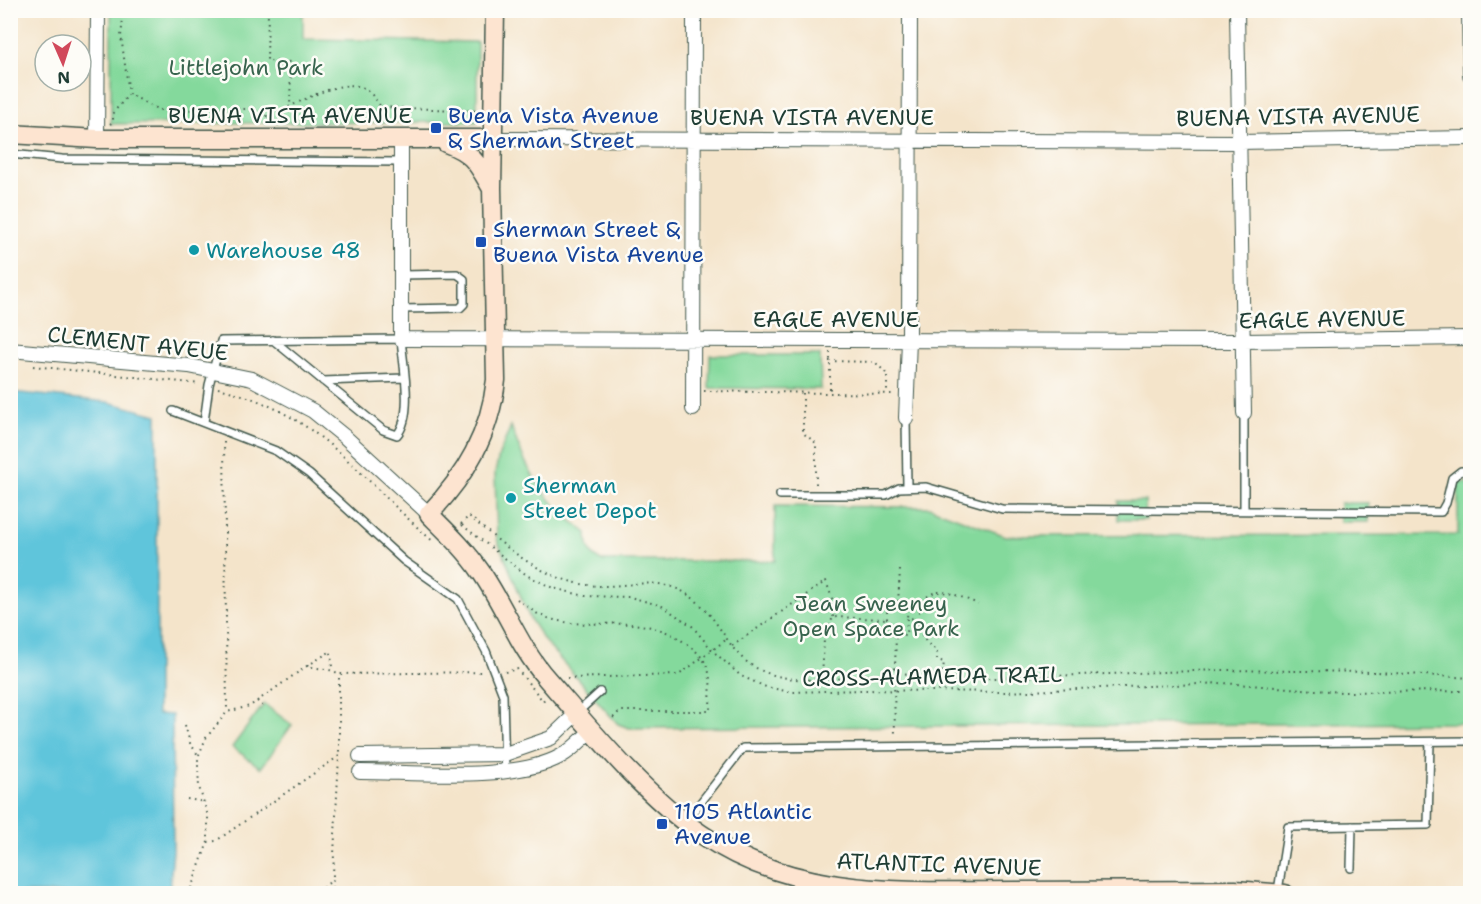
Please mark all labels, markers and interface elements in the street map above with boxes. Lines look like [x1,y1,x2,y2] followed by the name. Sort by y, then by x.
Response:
[33,33,93,93] north arrow
[168,53,324,82] park label: Littlejohn Park
[57,67,71,88] text: N
[1176,100,1420,133] street label: BUENA VISTA AVENUE
[168,101,412,130] street label: BUENA VISTA AVENUE
[448,101,659,155] place label: Buena Vista Avenue & Sherman Street
[690,103,934,132] street label: BUENA VISTA AVENUE
[429,121,443,135] marker: Buena Vista Avenue & Sherman Street
[493,215,704,269] place label: Sherman Street & Buena Vista Avenue
[474,235,488,249] marker: Sherman Street & Buena Vista Avenue
[206,236,361,265] place label: Warehouse 48
[187,243,201,257] marker: Warehouse 48
[1238,304,1406,335] street label: EAGLE AVENUE
[753,305,919,334] street label: EAGLE AVENUE
[46,320,230,367] street label: CLEMENT AVEUE
[523,471,657,525] place label: Sherman Street Depot
[504,491,518,505] marker: Sherman Street Depot
[782,589,960,643] park label: Jean Sweeney Open Space Park
[802,660,1062,693] street label: CROSS-ALAMEDA TRAIL
[674,797,812,851] place label: 1105 Atlantic Avenue
[655,817,669,831] marker: 1105 Atlantic Avenue
[836,846,1042,883] street label: ATLANTIC AVENUE

